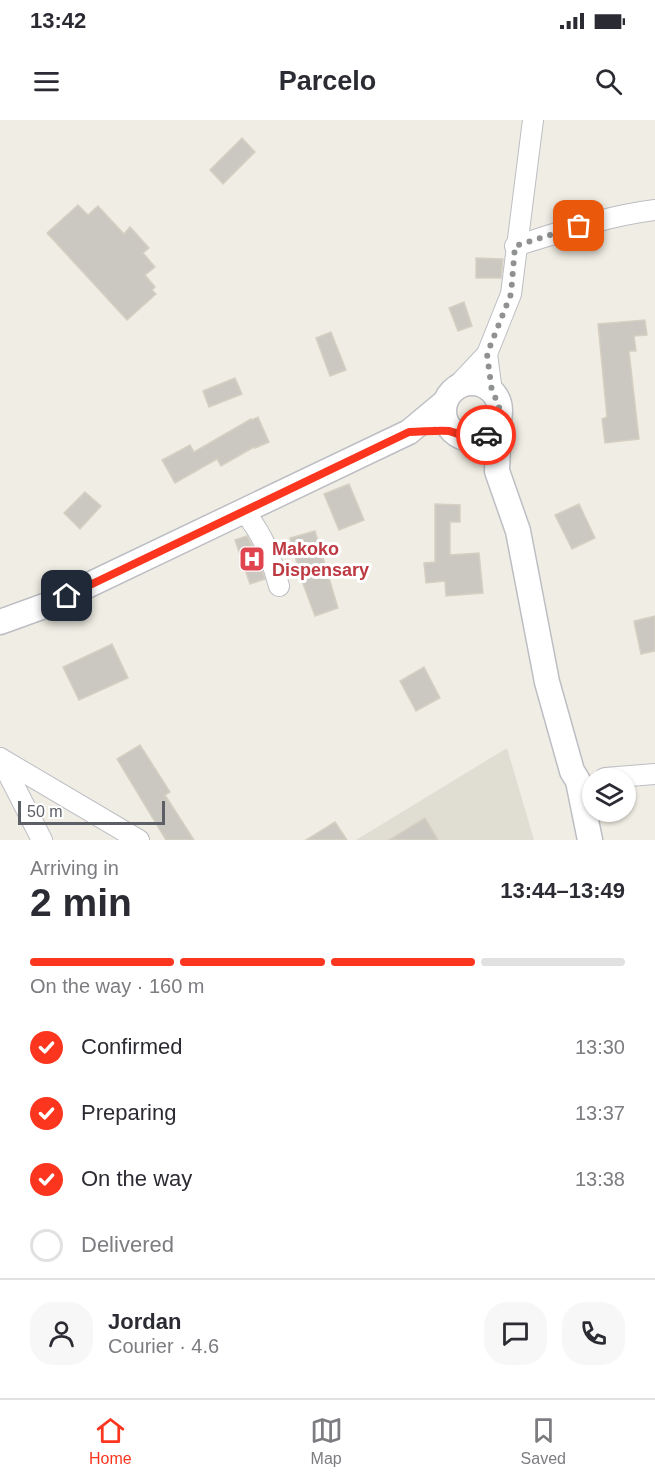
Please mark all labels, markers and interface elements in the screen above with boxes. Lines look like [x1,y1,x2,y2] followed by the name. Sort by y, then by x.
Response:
[30,8,86,33] text: 13:42
[30,65,63,98] icon: menu
[592,65,625,98] icon: search
[279,66,376,96] text: Parcelo
[553,200,604,251] pin
[562,209,595,242] icon: bag
[456,405,516,465] courier
[470,419,503,452] icon: car
[272,539,369,580] place label: Makoko Dispensary
[237,544,267,574] hospital icon: Makoko Dispensary
[41,570,92,621] pin
[50,579,83,612] icon: home
[582,768,636,822] map controls
[582,768,636,822] button: layers
[18,798,165,826] scale bar
[27,803,63,820] text: 50 m
[30,857,119,879] text: Arriving in
[500,878,625,903] text: 13:44–13:49
[30,881,132,924] text: 2 min
[30,975,205,997] text: On the way · 160 m
[30,1031,63,1064] icon: check
[81,1034,182,1059] text: Confirmed
[575,1036,625,1058] text: 13:30
[30,1097,63,1130] icon: check
[81,1100,176,1125] text: Preparing
[575,1102,625,1124] text: 13:37
[30,1163,63,1196] icon: check
[81,1166,192,1191] text: On the way
[575,1168,625,1190] text: 13:38
[81,1232,174,1257] text: Delivered
[30,1302,93,1365] button: person
[484,1302,547,1365] button: chat
[562,1302,625,1365] button: phone
[108,1309,181,1334] text: Jordan
[108,1335,219,1357] text: Courier · 4.6
[89,1414,132,1468] tab: Home
[310,1414,343,1468] tab: Map
[521,1414,566,1468] tab: Saved

